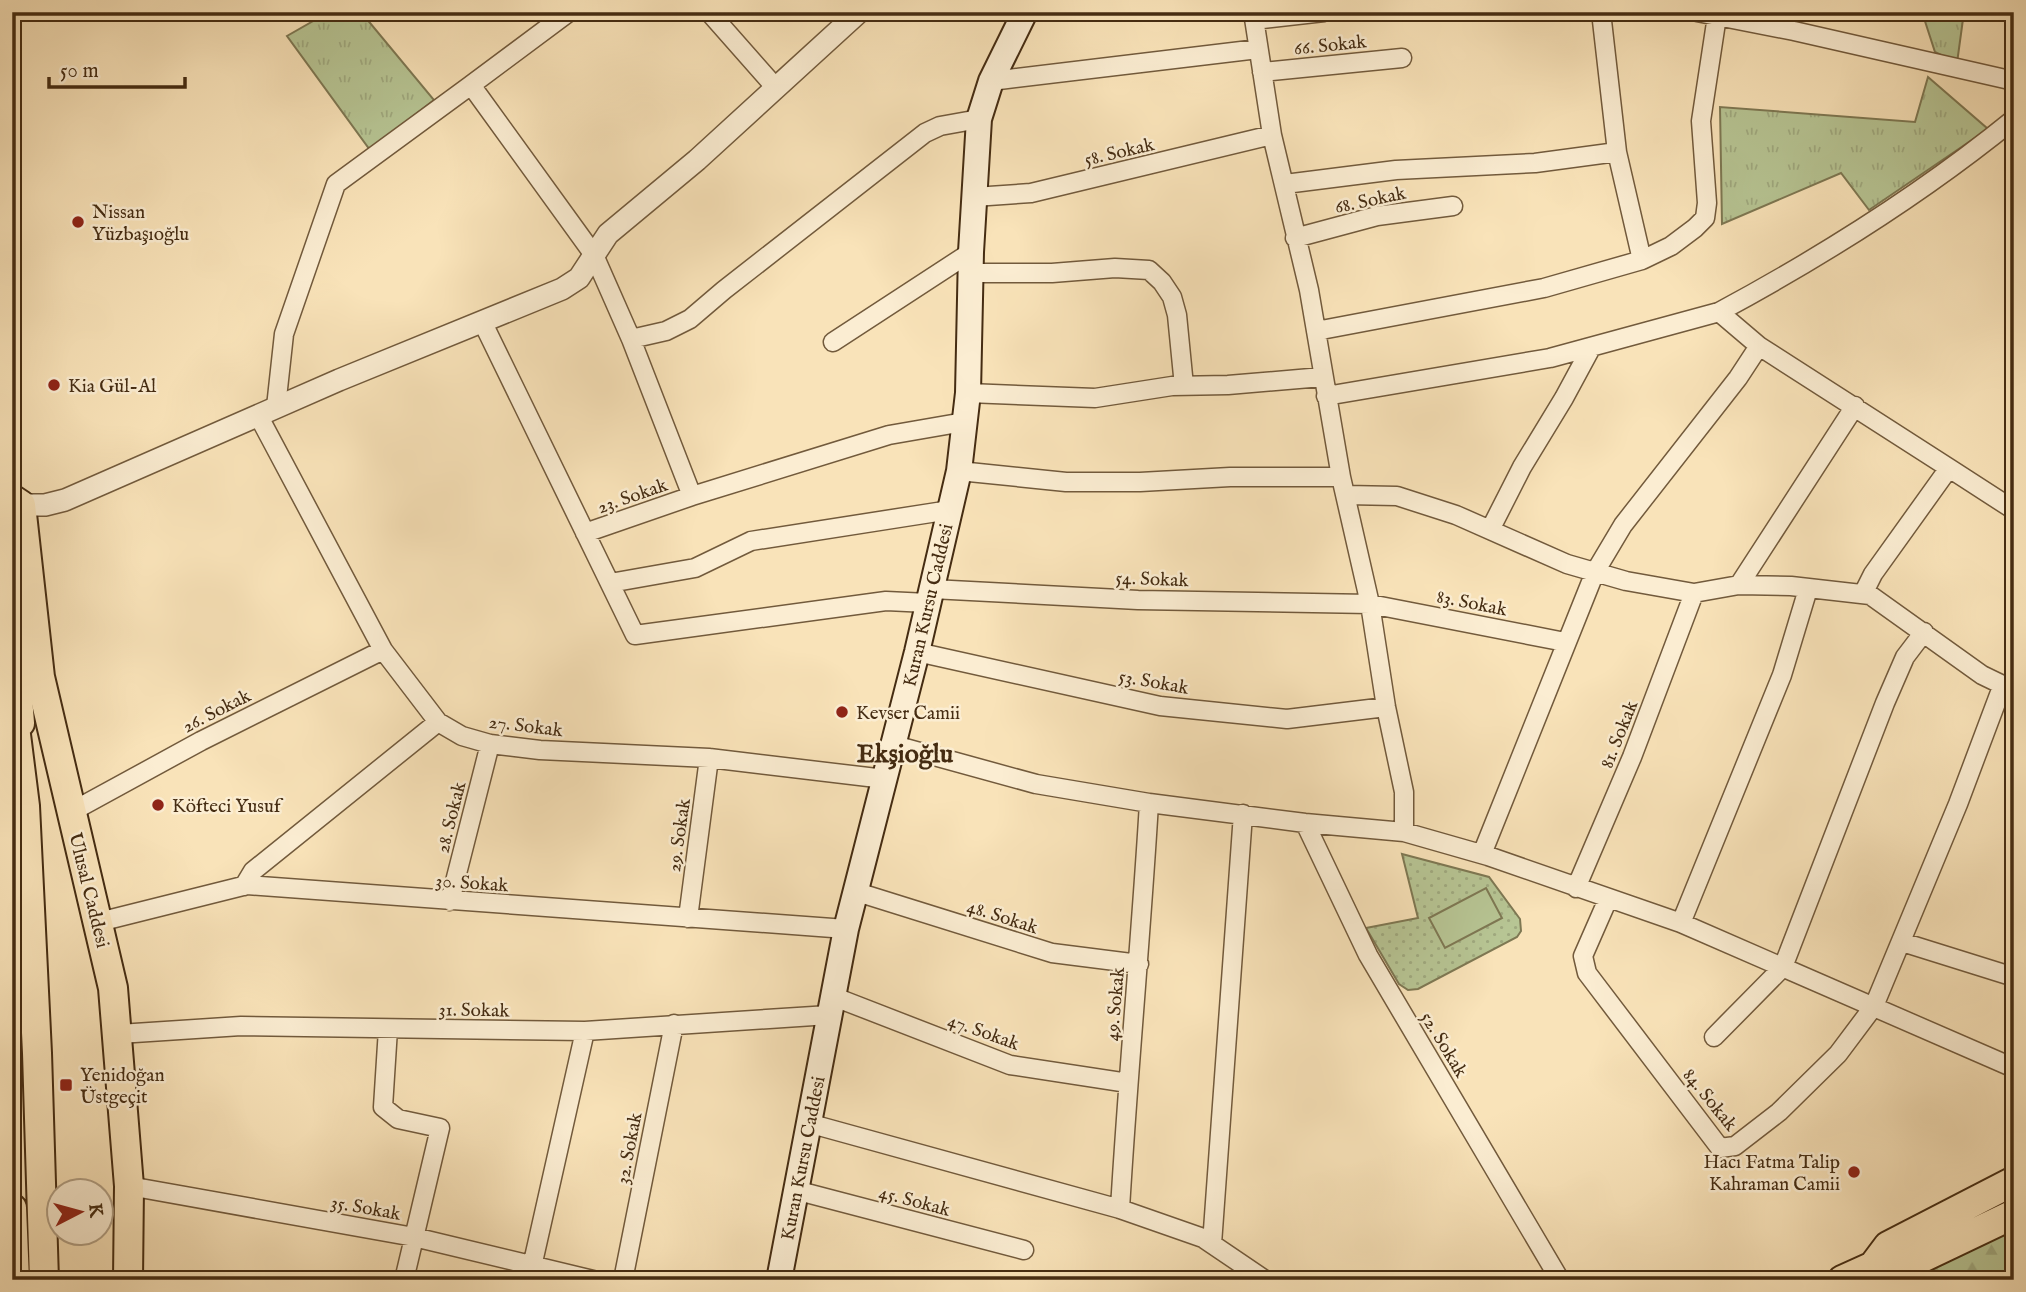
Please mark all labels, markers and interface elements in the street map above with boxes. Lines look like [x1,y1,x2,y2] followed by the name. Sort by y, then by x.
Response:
[1293,30,1368,62] street label: 66. Sokak
[49,46,186,90] scale bar
[60,58,99,85] text: 50 m
[1082,133,1158,173] street label: 58. Sokak
[1333,182,1409,220] street label: 68. Sokak
[92,201,189,247] place label: Nissan Yüzbaşıoğlu
[70,214,86,230] marker: Nissan Yüzbaşıoğlu
[68,375,157,399] place label: Kia Gül-Al
[46,377,62,393] marker: Kia Gül-Al
[594,473,672,520] street label: 23. Sokak
[899,522,959,689] street label: Kuran Kursu Caddesi
[1115,567,1190,593] street label: 54. Sokak
[1434,585,1510,623] street label: 83. Sokak
[1117,665,1191,701] street label: 53. Sokak
[179,684,256,739] street label: 26. Sokak
[1595,696,1645,772] street label: 81. Sokak
[856,702,960,726] place label: Kevser Camii
[834,704,850,720] marker: Kevser Camii
[487,711,565,744] street label: 27. Sokak
[857,738,954,771] district label: Ekşioğlu
[431,778,473,856] street label: 28. Sokak
[172,795,284,819] place label: Köfteci Yusuf
[663,796,697,874] street label: 29. Sokak
[150,797,166,813] marker: Köfteci Yusuf
[62,830,114,951] street label: Ulusal Caddesi
[435,869,510,899] street label: 30. Sokak
[964,895,1042,941] street label: 48. Sokak
[1101,965,1131,1042] street label: 49. Sokak
[438,998,510,1024] street label: 31. Sokak
[1414,1008,1473,1083] street label: 52. Sokak
[944,1009,1023,1057] street label: 47. Sokak
[80,1064,165,1110] place label: Yenidoğan Üstgeçit
[1677,1064,1743,1137] street label: 84. Sokak
[776,1074,832,1242] street label: Kuran Kursu Caddesi
[58,1077,74,1093] marker: Yenidoğan Üstgeçit
[611,1110,649,1186] street label: 32. Sokak
[1703,1151,1840,1197] place label: Hacı Fatma Talip Kahraman Camii
[1846,1164,1862,1180] marker: Hacı Fatma Talip Kahraman Camii
[46,1176,116,1246] north arrow
[876,1181,954,1223] street label: 45. Sokak
[329,1191,403,1227] street label: 35. Sokak
[82,1202,108,1220] text: K

